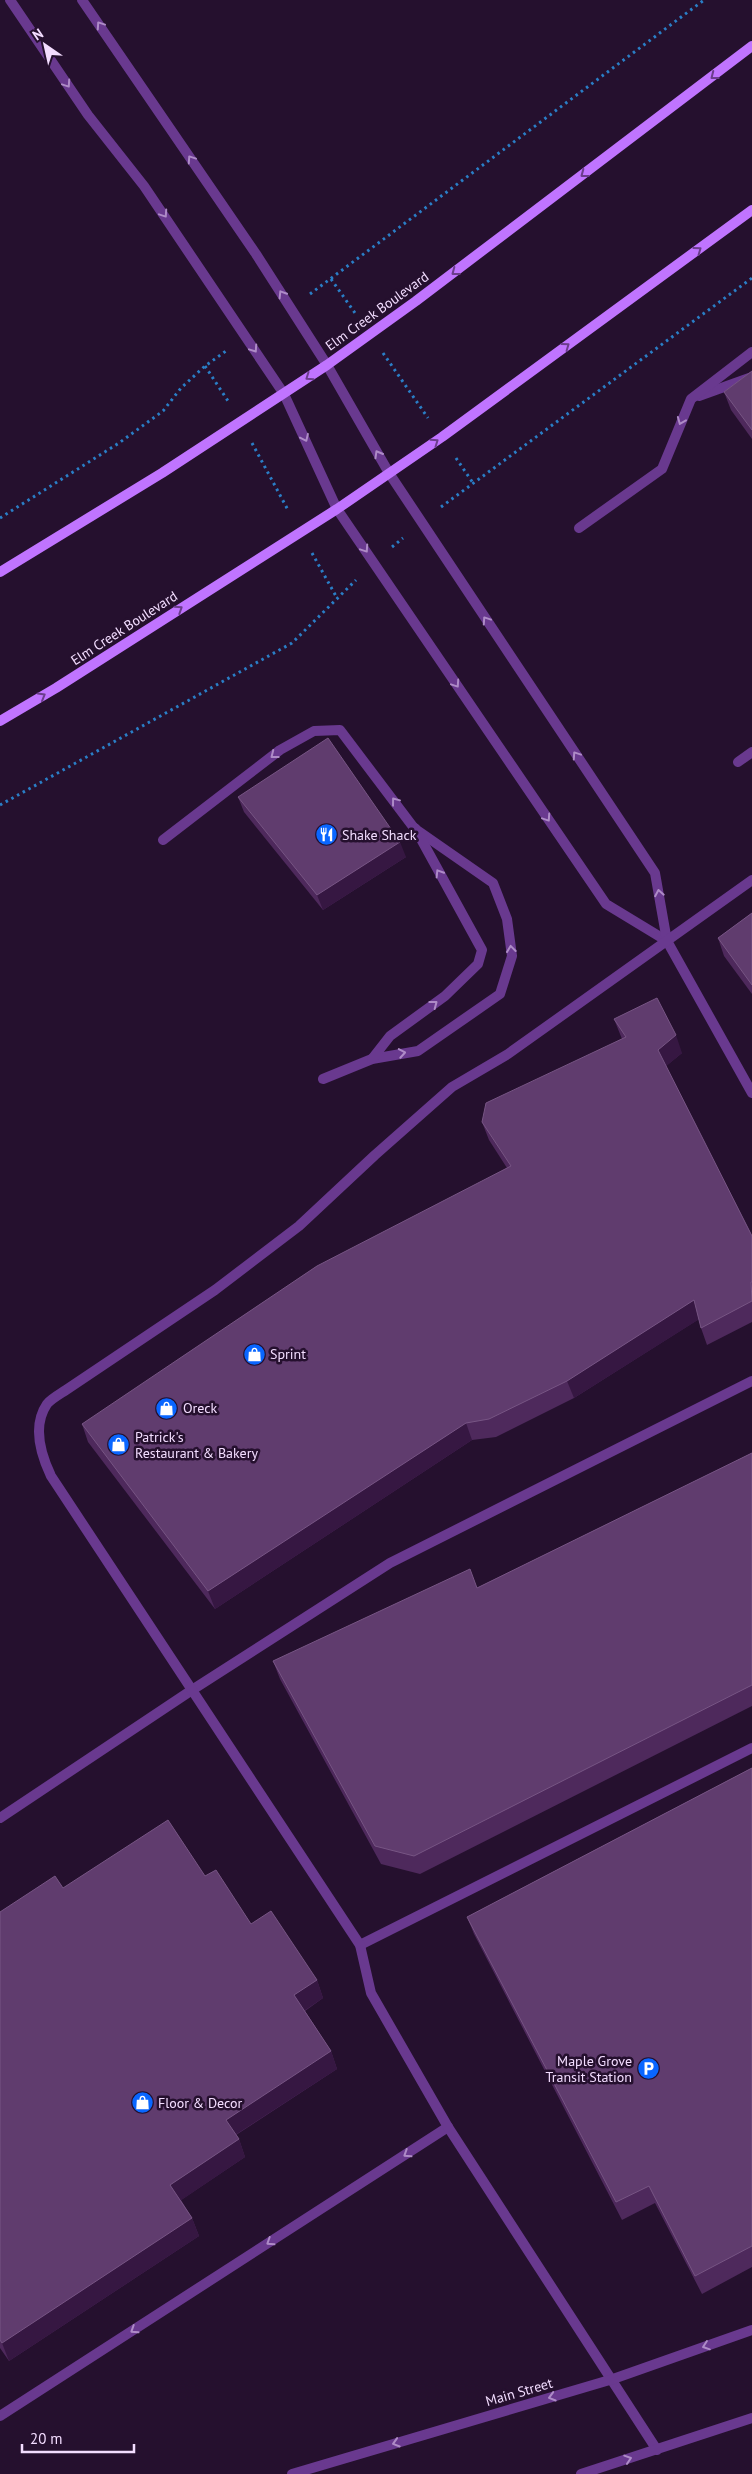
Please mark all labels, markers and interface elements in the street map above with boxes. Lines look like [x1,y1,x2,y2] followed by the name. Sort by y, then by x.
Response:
[20,20,70,70] north arrow
[96,21,106,30] one-way arrow
[29,24,47,44] text: N
[711,71,720,79] one-way arrow
[61,78,70,88] one-way arrow
[188,155,197,165] one-way arrow
[581,169,590,177] one-way arrow
[157,209,167,218] one-way arrow
[692,247,702,256] one-way arrow
[322,267,432,355] street label: Elm Creek Boulevard
[452,267,461,275] one-way arrow
[278,290,288,299] one-way arrow
[248,343,257,353] one-way arrow
[560,343,570,352] one-way arrow
[305,371,314,380] one-way arrow
[677,416,688,425] one-way arrow
[298,433,309,442] one-way arrow
[429,439,439,448] one-way arrow
[374,451,384,460] one-way arrow
[359,543,368,553] one-way arrow
[67,587,181,669] street label: Elm Creek Boulevard
[173,606,183,615] one-way arrow
[483,616,492,625] one-way arrow
[450,678,459,687] one-way arrow
[37,693,46,703] one-way arrow
[271,749,280,757] one-way arrow
[573,751,582,760] one-way arrow
[392,797,401,807] one-way arrow
[541,812,550,822] one-way arrow
[314,823,338,847] restaurant icon: Shake Shack
[342,826,417,844] place label: Shake Shack
[435,869,445,878] one-way arrow
[654,889,664,897] one-way arrow
[506,944,517,952] one-way arrow
[428,1001,437,1009] one-way arrow
[398,1049,407,1059] one-way arrow
[242,1342,266,1366] shop icon: Sprint
[270,1345,306,1363] place label: Sprint
[155,1396,179,1420] shop icon: Oreck
[183,1399,218,1417] place label: Oreck
[135,1428,258,1462] place label: Patrick's Restaurant & Bakery
[107,1433,131,1457] shop icon: Patrick's Restaurant & Bakery
[545,2052,632,2086] place label: Maple Grove Transit Station
[636,2057,660,2081] parking icon: Maple Grove Transit Station
[130,2091,154,2115] shop icon: Floor & Decor
[158,2094,243,2112] place label: Floor & Decor
[403,2148,412,2157] one-way arrow
[267,2236,276,2245] one-way arrow
[130,2324,139,2333] one-way arrow
[702,2340,711,2350] one-way arrow
[483,2374,555,2410] street label: Main Street
[548,2391,556,2401] one-way arrow
[22,2422,135,2454] scale bar
[30,2429,63,2448] text: 20 m
[392,2437,400,2447] one-way arrow
[623,2455,631,2465] one-way arrow

